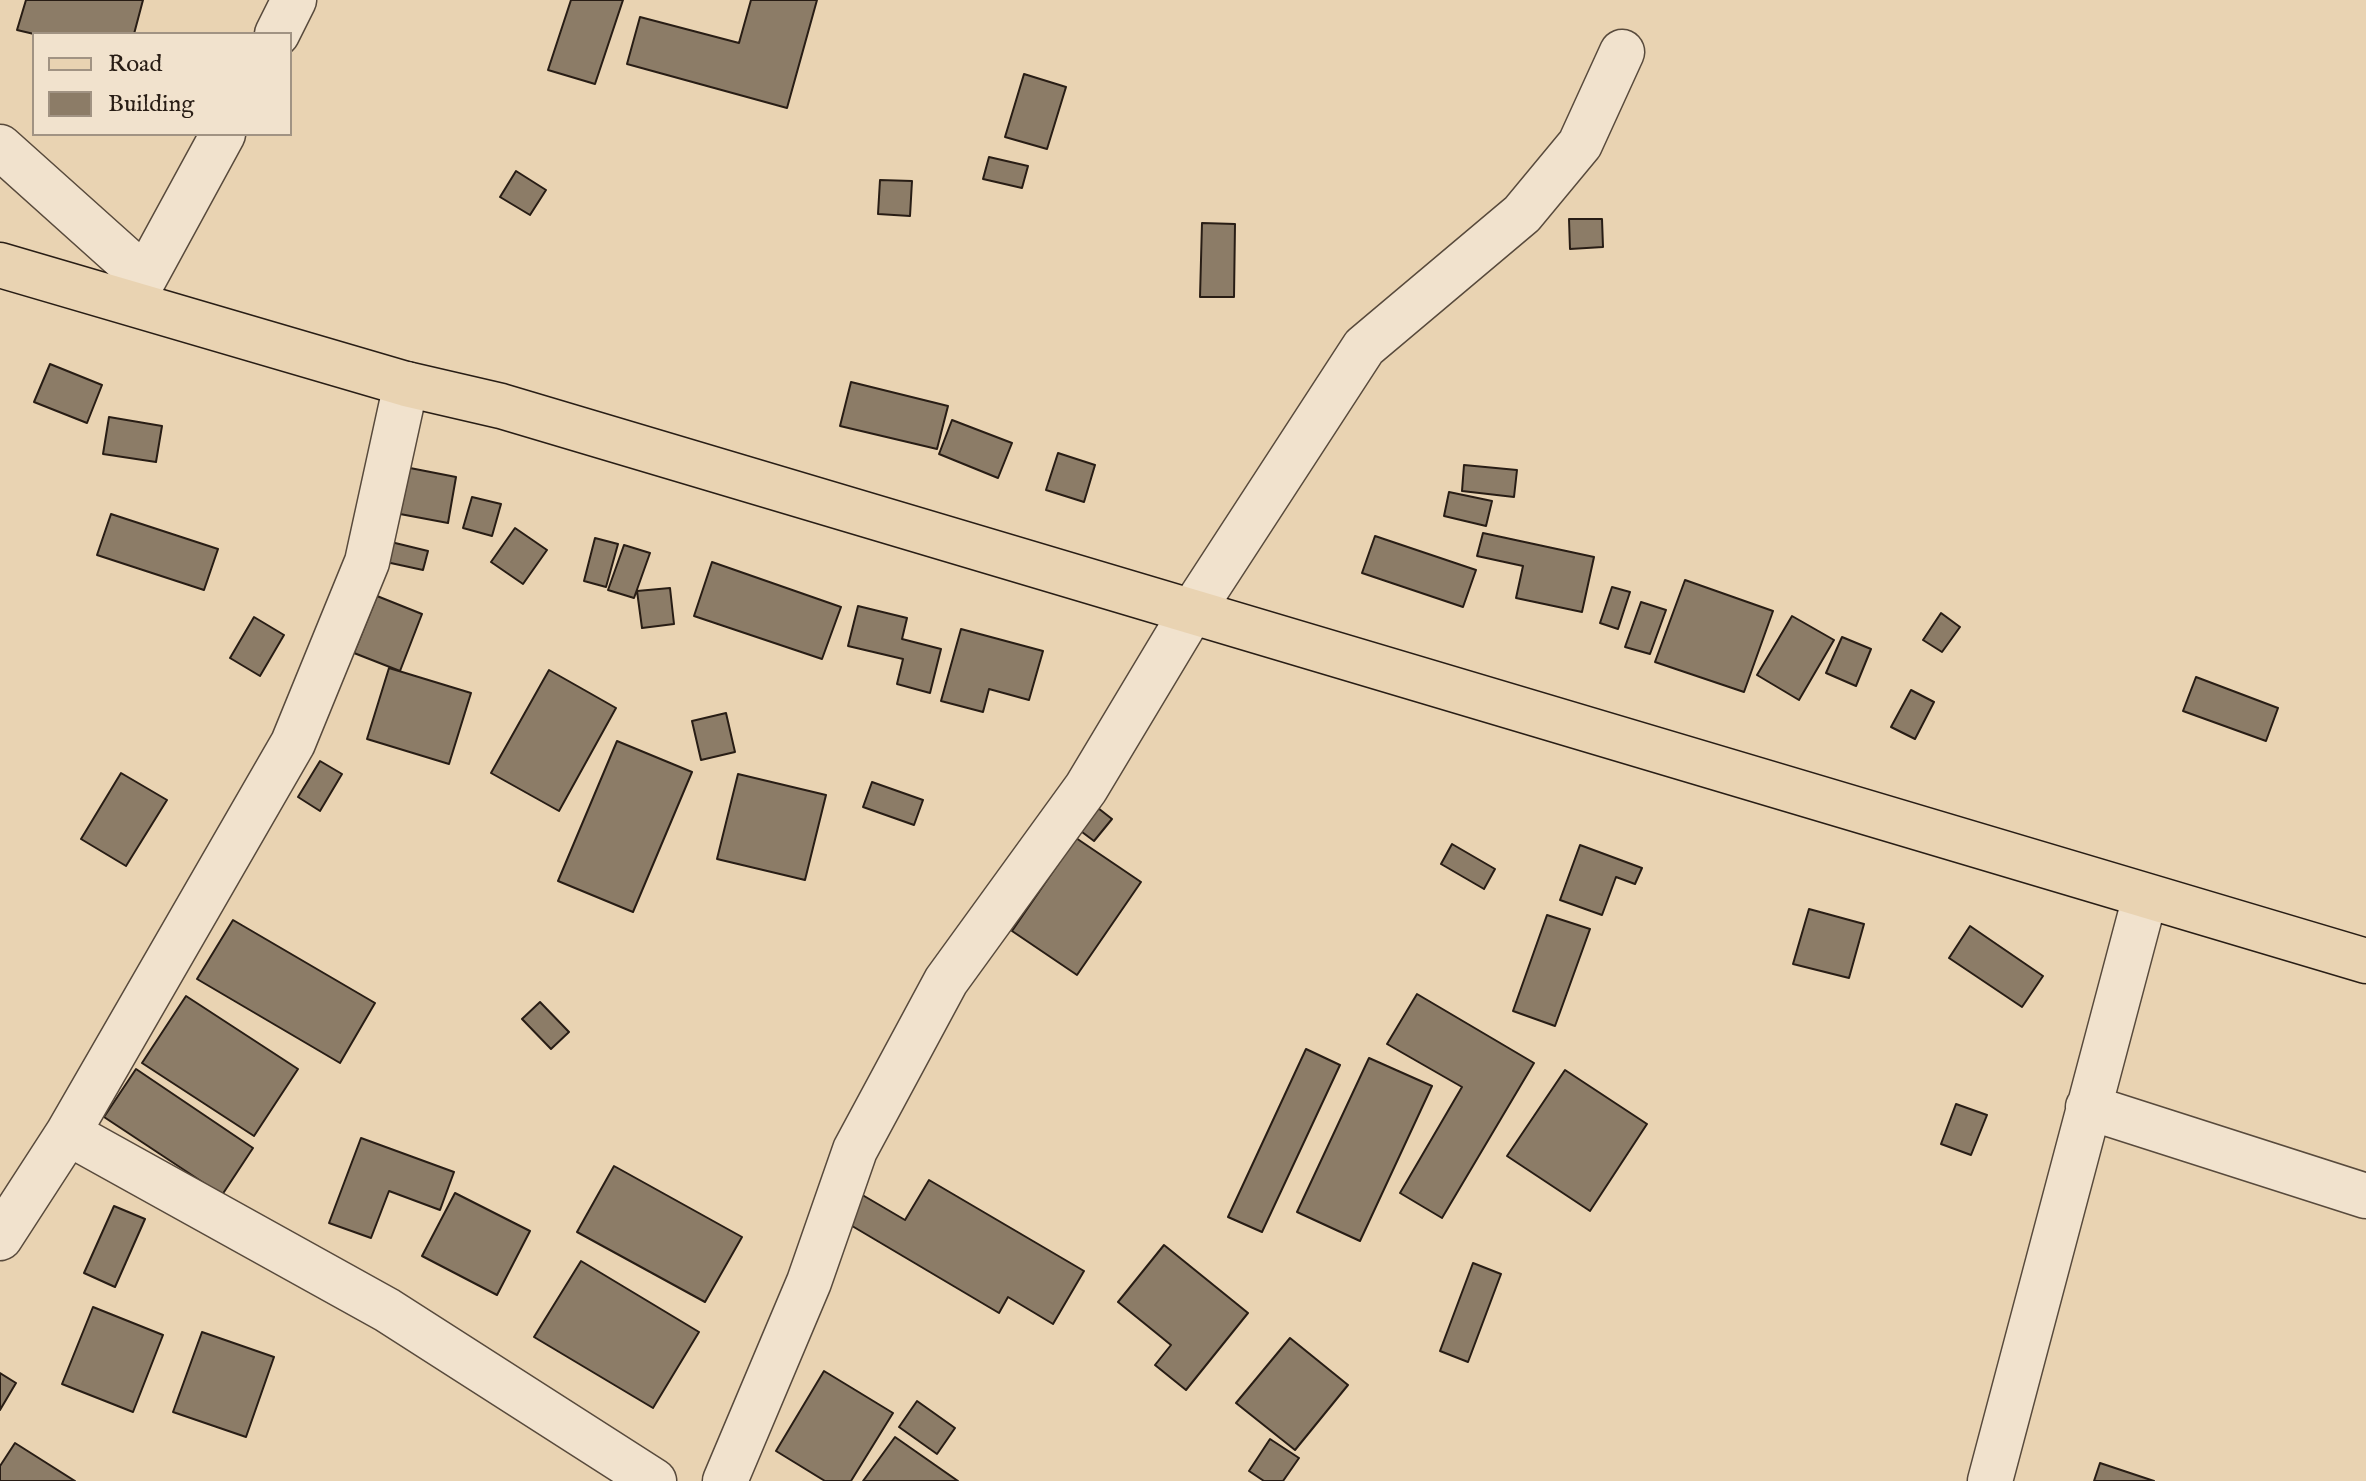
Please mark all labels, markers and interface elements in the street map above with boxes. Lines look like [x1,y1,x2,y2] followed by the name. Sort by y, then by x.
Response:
[32,32,292,136] legend
[108,49,162,80] text: Road
[108,89,194,120] text: Building

